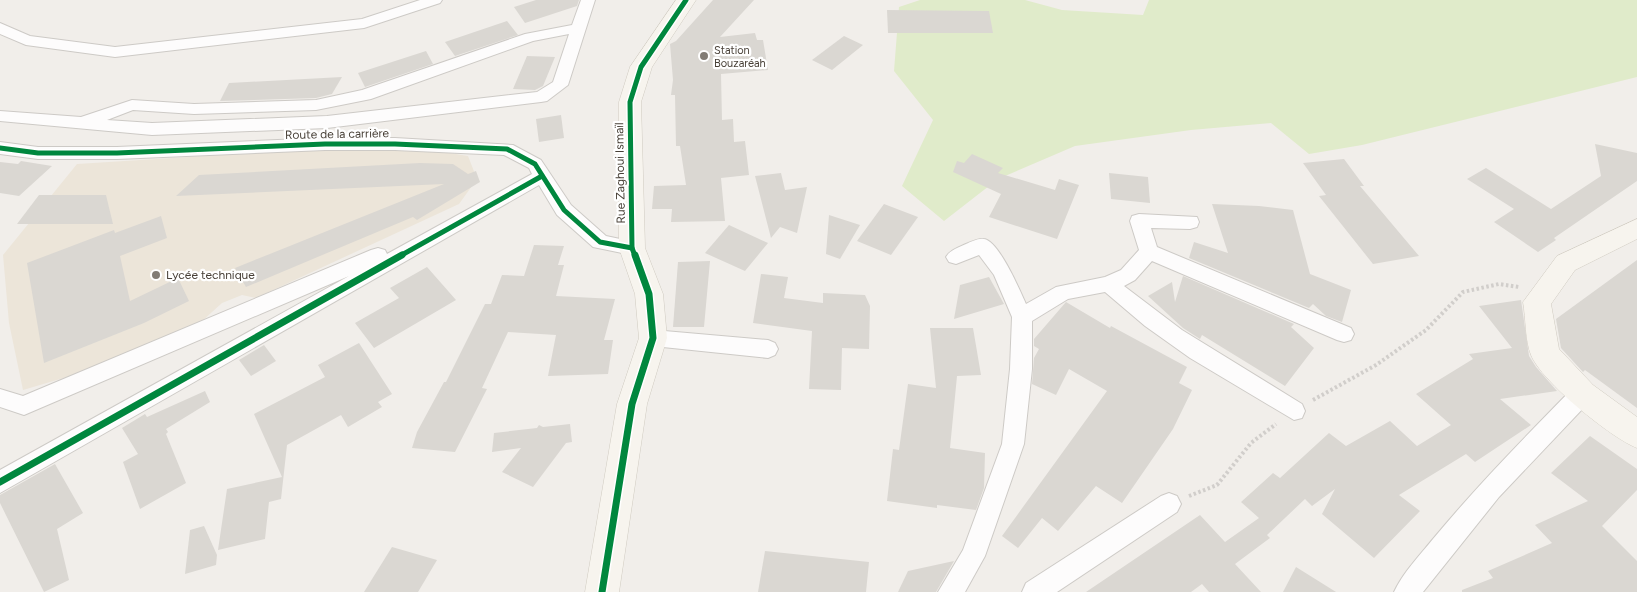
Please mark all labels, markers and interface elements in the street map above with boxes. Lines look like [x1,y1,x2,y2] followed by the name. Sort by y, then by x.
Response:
[714,44,766,70] place label: Station Bouzaréah
[698,50,710,62] marker: Station Bouzaréah
[612,122,628,224] street label: Rue Zaghoui Ismaïl
[285,126,390,142] street label: Route de la carrière
[166,268,255,282] place label: Lycée technique
[150,269,162,281] marker: Lycée technique

